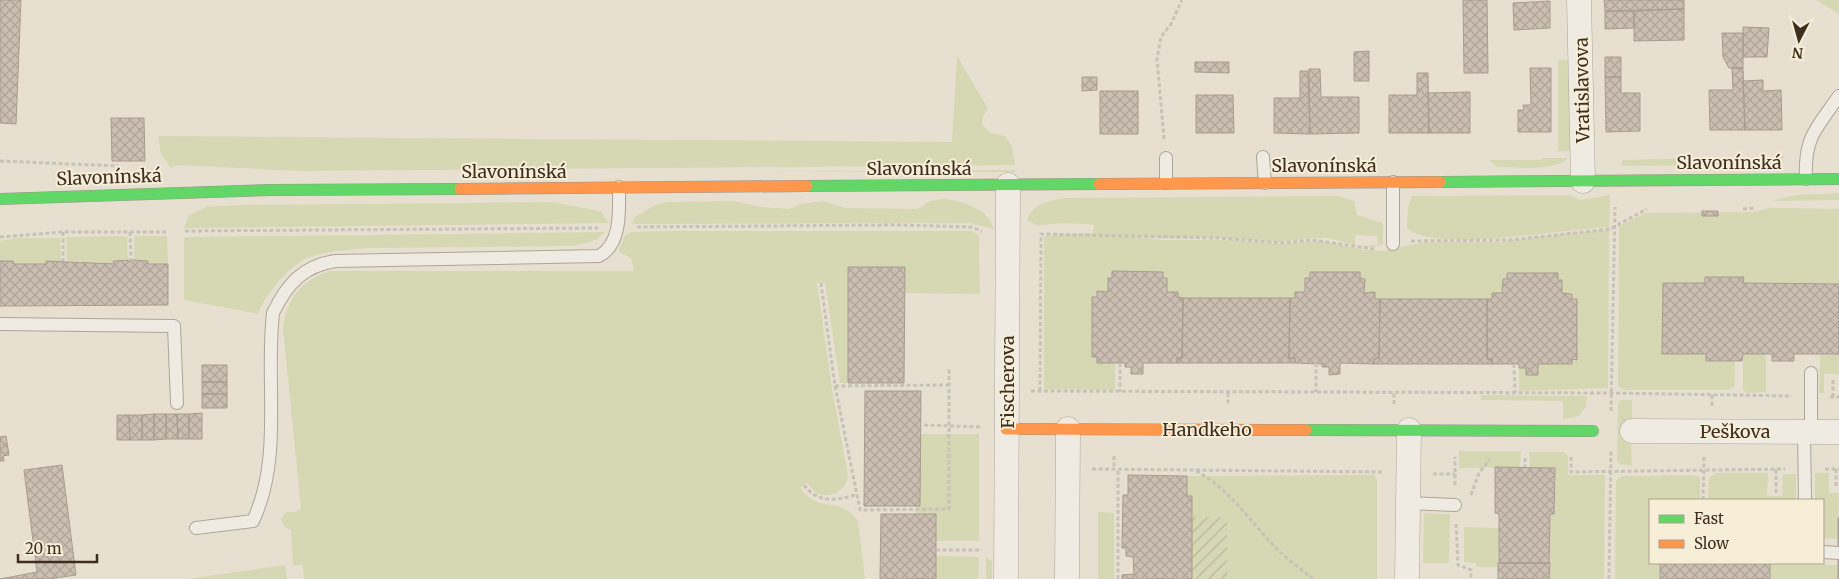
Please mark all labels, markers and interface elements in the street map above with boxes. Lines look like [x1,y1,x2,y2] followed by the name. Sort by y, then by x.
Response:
[1774,15,1824,65] north arrow
[1570,37,1594,144] street label: Vratislavova
[1791,43,1804,62] text: N
[1676,151,1782,174] street label: Slavonínská
[1271,154,1377,177] street label: Slavonínská
[866,157,972,180] street label: Slavonínská
[461,160,567,183] street label: Slavonínská
[56,164,162,190] street label: Slavonínská
[996,335,1019,429] street label: Fischerova
[1162,418,1252,441] street label: Handkeho
[1700,420,1771,443] street label: Peškova
[1649,499,1824,564] legend
[1694,509,1724,528] text: Fast
[18,532,96,564] scale bar
[1694,534,1729,553] text: Slow
[25,539,62,558] text: 20 m

